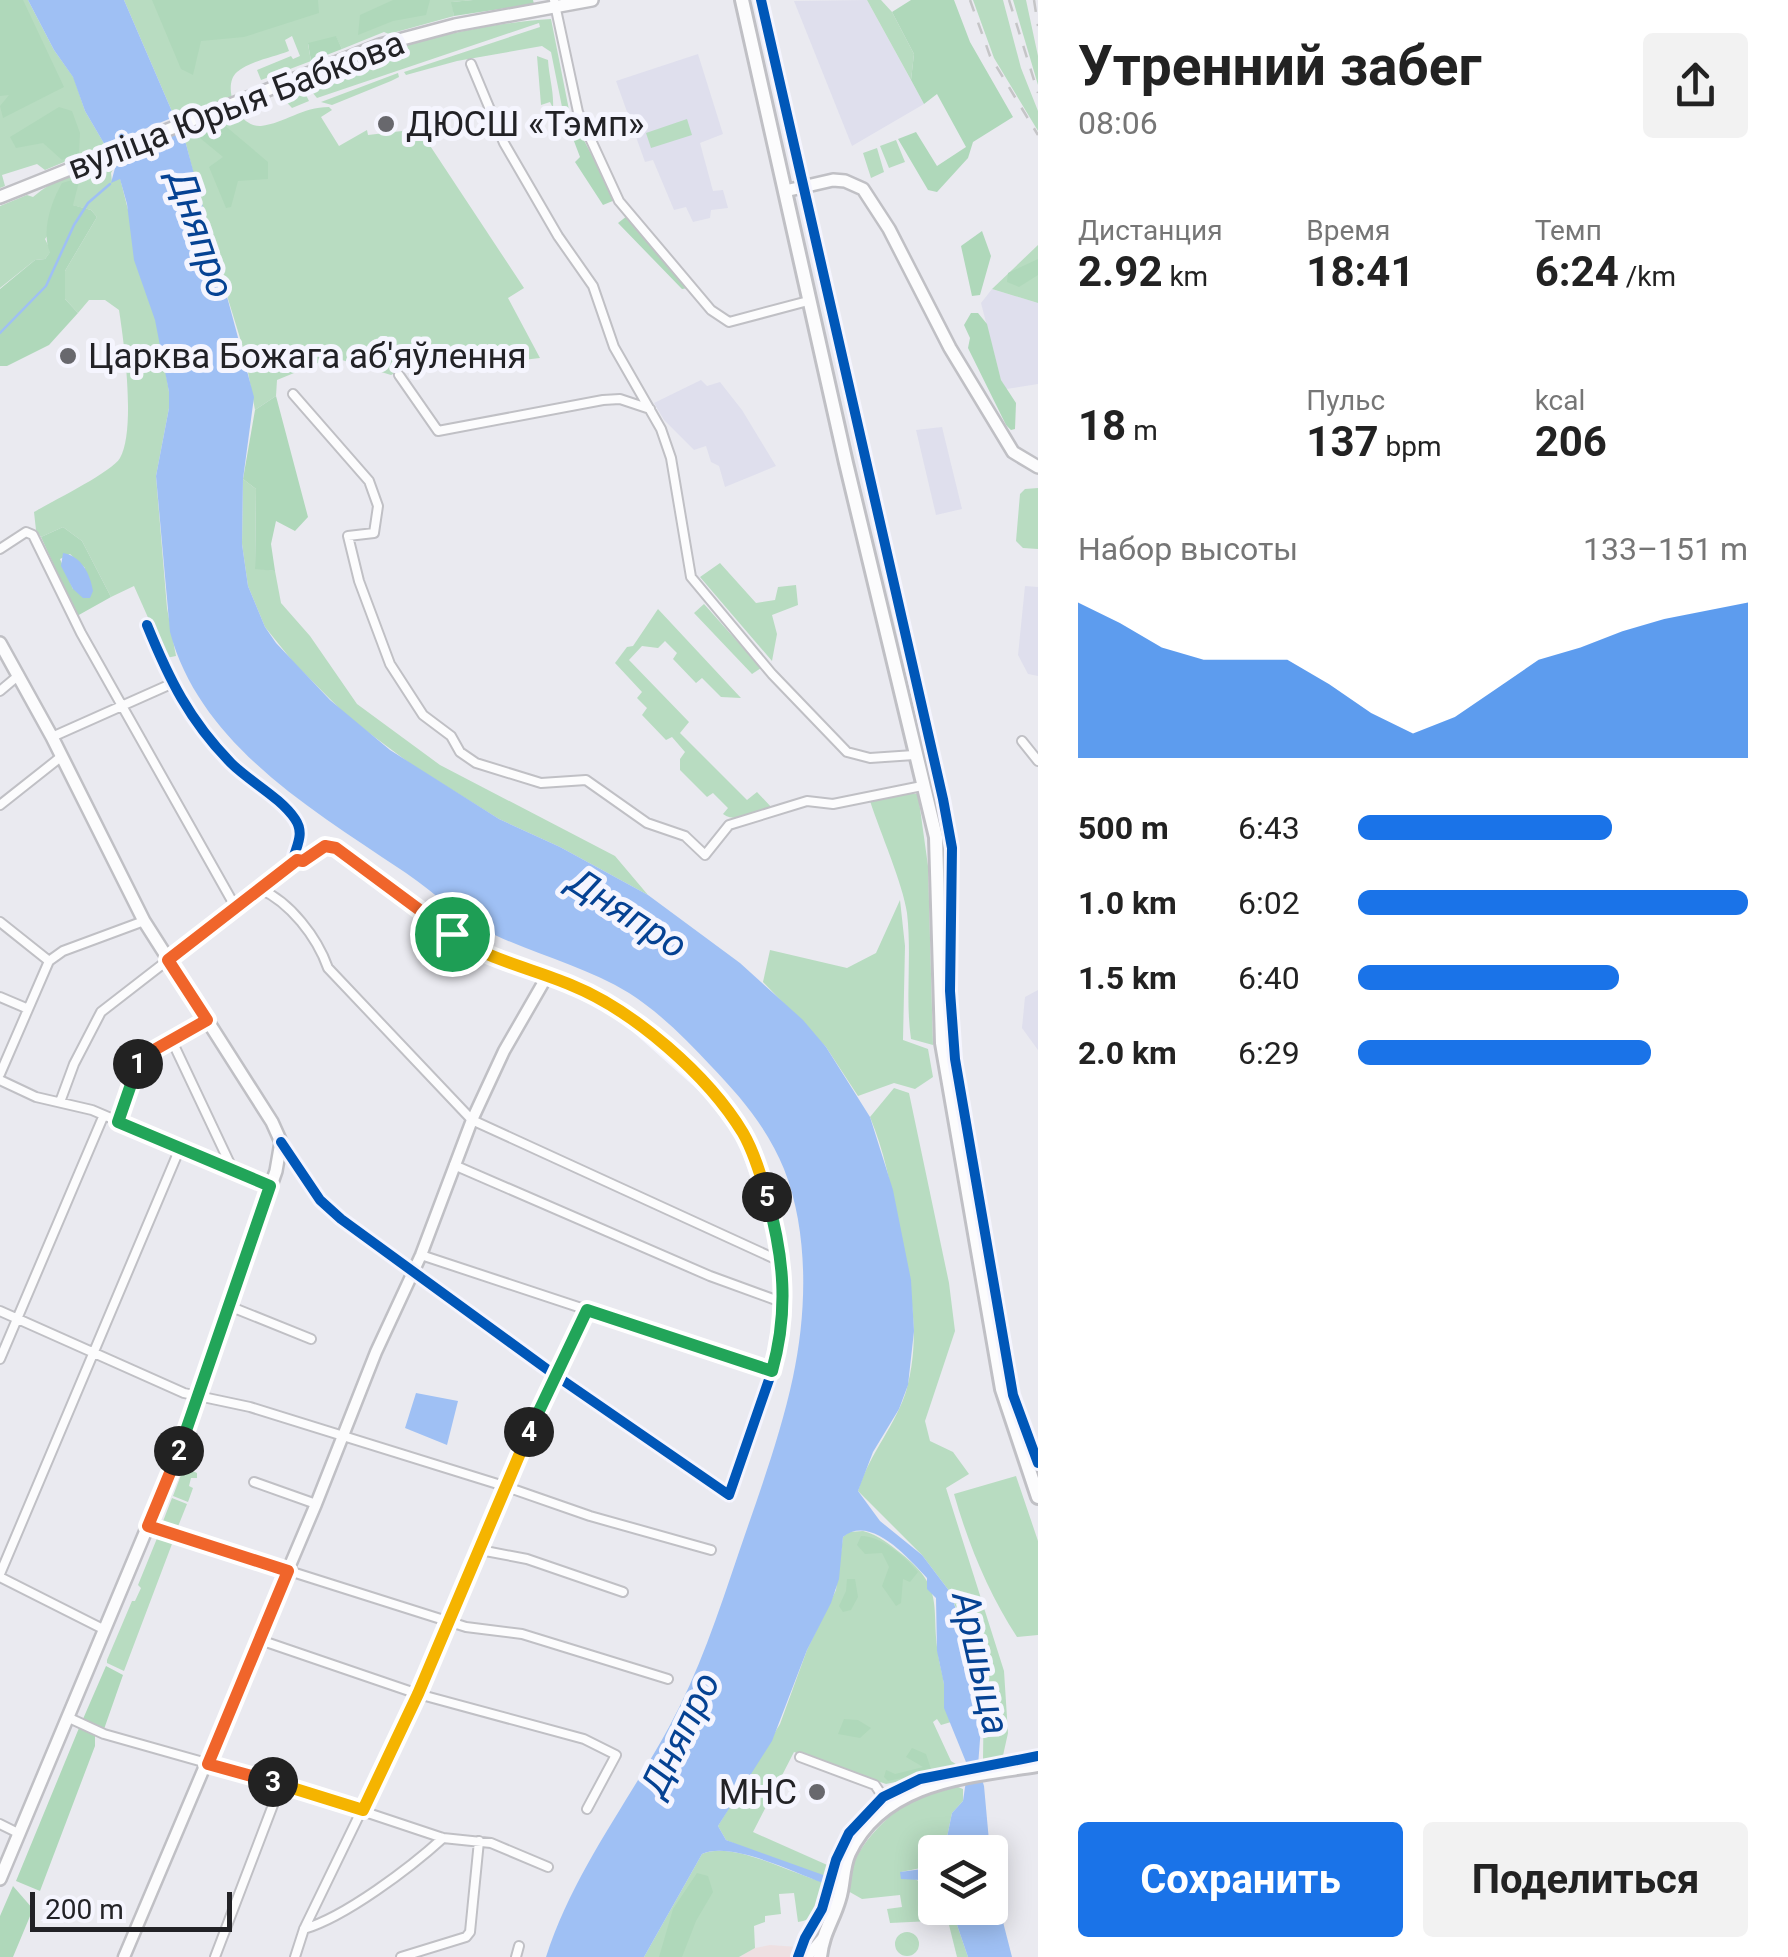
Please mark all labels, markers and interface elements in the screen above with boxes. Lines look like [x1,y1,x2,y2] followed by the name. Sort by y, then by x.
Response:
[62,22,410,189] street label: вуліца Юрыя Бабкова
[1643,33,1748,138] button: share
[1078,34,1482,98] text: Утренний забег
[406,104,645,145] place label: ДЮСШ «Тэмп»
[1078,104,1158,142] text: 08:06
[375,113,397,135] marker: ДЮСШ «Тэмп»
[158,161,243,304] water label: Дняпро
[1078,214,1223,247] text: Дистанция
[1306,214,1390,247] text: Время
[1535,214,1602,247] text: Темп
[1078,247,1162,296] text: 2.92
[1306,247,1415,296] text: 18:41
[1535,247,1619,296] text: 6:24
[1162,260,1208,293] text: km
[1619,260,1676,293] text: /km
[88,336,527,377] place label: Царква Божага аб'яўлення
[57,345,79,367] marker: Царква Божага аб'яўлення
[1306,384,1385,417] text: Пульс
[1535,384,1585,417] text: kcal
[1078,401,1126,450] text: 18
[1126,414,1158,447] text: m
[1306,417,1379,466] text: 137
[1535,417,1607,466] text: 206
[1379,430,1442,463] text: bpm
[1078,530,1298,568] text: Набор высоты
[1583,530,1748,568] text: 133–151 m
[1078,809,1169,847] text: 500 m
[1238,809,1300,847] text: 6:43
[558,857,695,967] water label: Дняпро
[1078,884,1177,922] text: 1.0 km
[1238,884,1300,922] text: 6:02
[410,892,495,977] pin
[425,907,480,962] icon: arrive
[1078,959,1177,997] text: 1.5 km
[1238,959,1300,997] text: 6:40
[1078,1034,1177,1072] text: 2.0 km
[1238,1034,1300,1072] text: 6:29
[113,1039,163,1089] pin: 1
[130,1047,146,1080] text: 1
[742,1172,792,1222] pin: 5
[759,1180,775,1213] text: 5
[504,1407,554,1457] pin: 4
[521,1415,537,1448] text: 4
[154,1426,204,1476] pin: 2
[171,1434,187,1467] text: 2
[943,1585,1019,1739] water label: Аршыца
[630,1665,729,1806] water label: Дняпро
[248,1757,298,1807] pin: 3
[265,1765,281,1798] text: 3
[719,1772,797,1813] place label: МНС
[806,1781,828,1803] marker: МНС
[1078,1822,1403,1937] button: Сохранить
[1423,1822,1748,1937] button: Поделиться
[918,1835,1008,1925] map controls
[918,1835,1008,1925] button: layers
[30,1887,232,1932] scale bar
[45,1893,124,1926] text: 200 m

